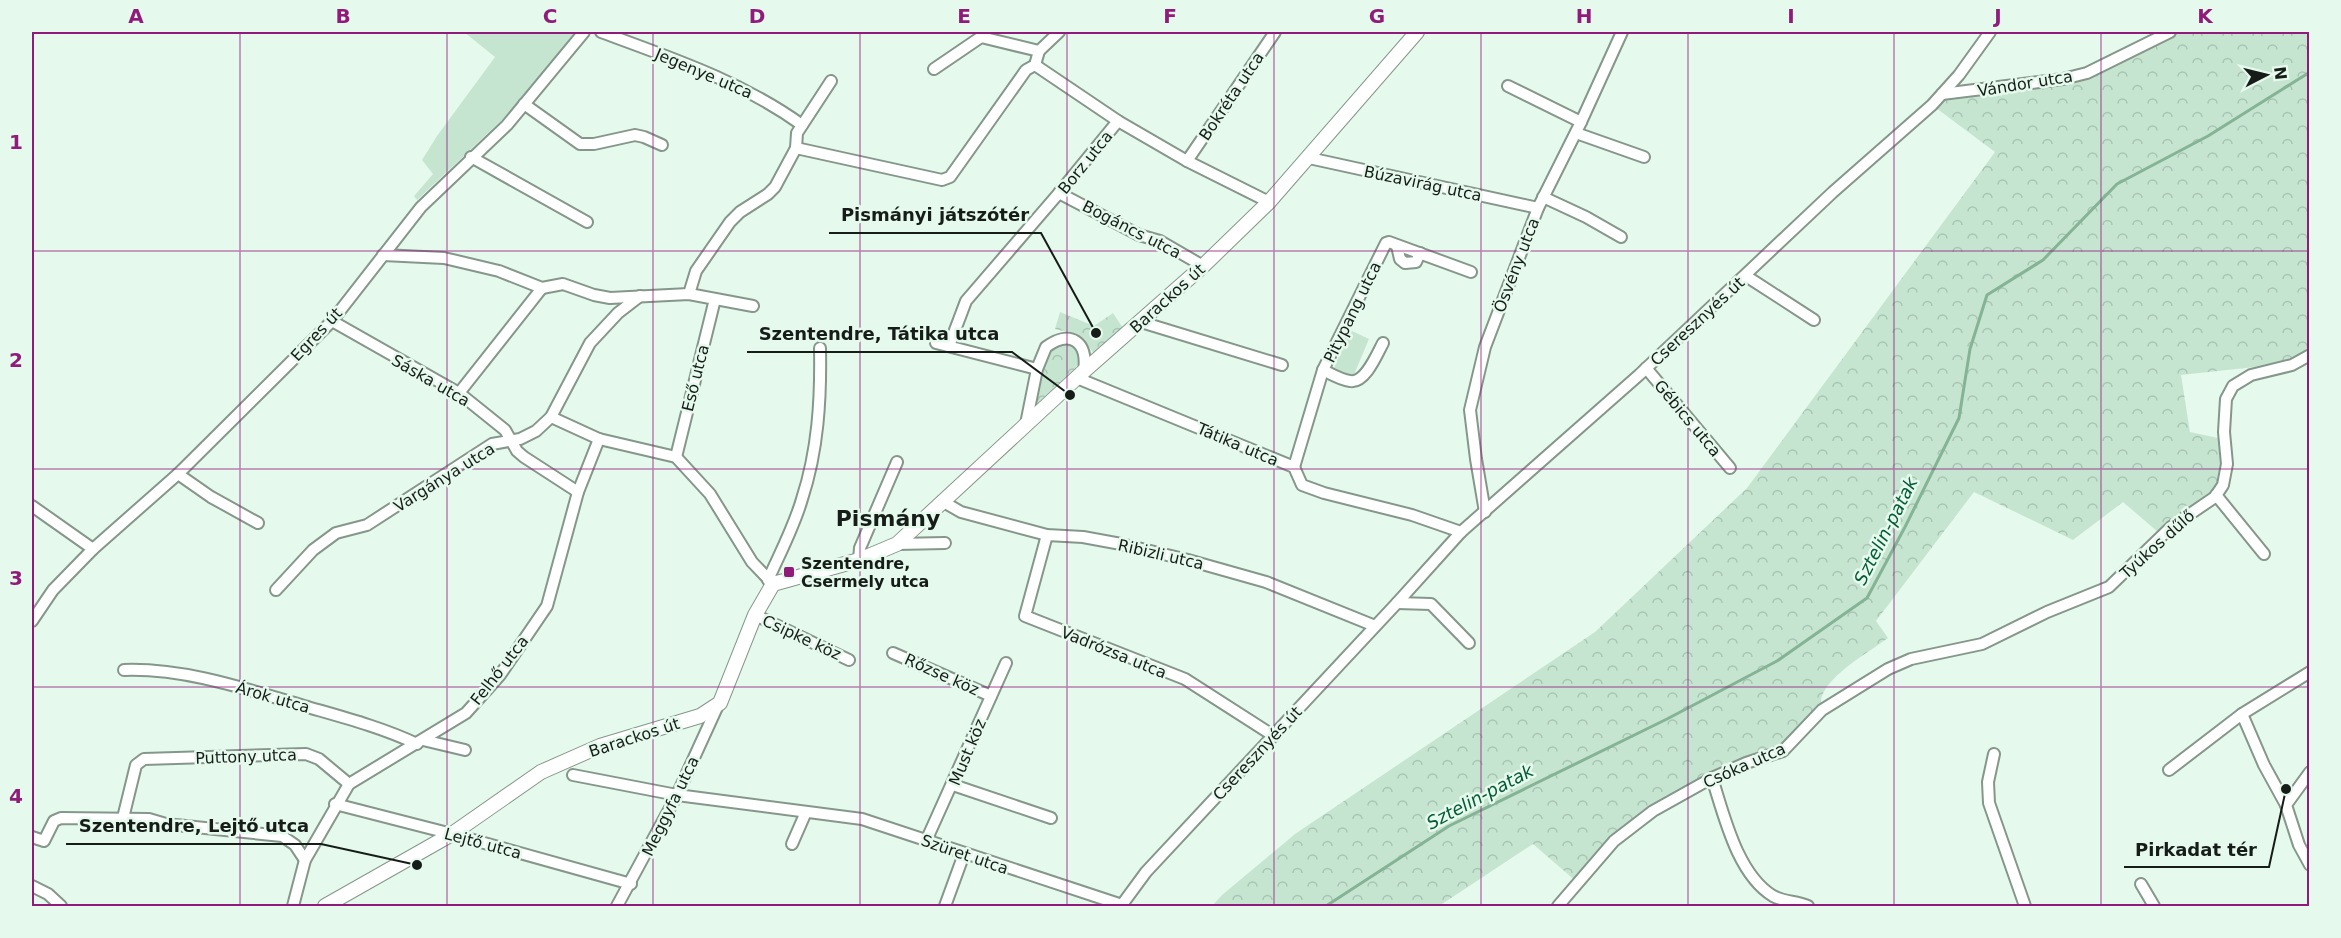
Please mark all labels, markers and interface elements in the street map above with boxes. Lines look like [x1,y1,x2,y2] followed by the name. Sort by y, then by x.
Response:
[128,4,144,28] text: A
[335,4,351,28] text: B
[543,4,557,28] text: C
[749,4,765,28] text: D
[957,4,971,28] text: E
[1163,4,1177,28] text: F
[1369,4,1385,28] text: G
[1576,4,1592,28] text: H
[1787,4,1795,28] text: I
[1992,4,2002,28] text: J
[2197,4,2214,28] text: K
[651,44,755,103] street label: Jegenye utca
[2236,45,2296,105] north arrow
[1195,49,1268,144] street label: Bokréta utca
[2270,65,2291,81] text: N
[1976,67,2074,100] street label: Vándor utca
[1054,127,1117,198] street label: Borz utca
[9,130,23,154] text: 1
[1362,162,1483,205] street label: Búzavirág utca
[1079,196,1184,262] street label: Bogáncs utca
[829,197,1041,233] callout: Pismányi játszótér
[841,204,1029,225] text: Pismányi játszótér
[1490,215,1543,315] street label: Ösvény utca
[1320,259,1385,366] street label: Pitypang utca
[1126,260,1209,337] street label: Barackos út
[1646,273,1748,370] street label: Cseresznyés út
[287,304,346,365] street label: Egres út
[747,316,1012,352] callout: Szentendre, Tátika utca
[759,323,999,344] text: Szentendre, Tátika utca
[678,343,713,414] street label: Eső utca
[9,348,23,372] text: 2
[388,350,473,410] street label: Sáska utca
[1650,376,1725,460] street label: Gébics utca
[1193,418,1281,470] street label: Tátika utca
[390,439,498,516] street label: Vargánya utca
[1849,472,1922,588] water label: Sztelin-patak
[836,506,940,531] district label: Pismány
[2116,506,2198,583] street label: Tyúkos dűlő
[1116,535,1206,574] street label: Ribizli utca
[801,554,929,591] place label: Szentendre, Csermely utca
[782,565,796,579] marker: Szentendre, Csermely utca
[9,566,23,590] text: 3
[759,611,844,664] street label: Csipke köz
[1058,623,1169,682] street label: Vadrózsa utca
[466,632,532,709] street label: Felhő utca
[902,650,982,699] street label: Rőzse köz
[234,678,312,717] street label: Árok utca
[1209,702,1306,804] street label: Cseresznyés út
[586,714,682,761] street label: Barackos út
[945,716,990,788] street label: Must köz
[1700,739,1788,792] street label: Csóka utca
[195,745,297,768] street label: Puttony utca
[638,753,703,859] street label: Meggyfa utca
[1423,759,1538,834] water label: Sztelin-patak
[9,784,23,808] text: 4
[66,808,321,844] callout: Szentendre, Lejtő utca
[79,815,309,836] text: Szentendre, Lejtő utca
[442,824,524,863] street label: Lejtő utca
[919,831,1011,878] street label: Szüret utca
[2124,831,2269,867] callout: Pirkadat tér
[2135,839,2257,860] text: Pirkadat tér

